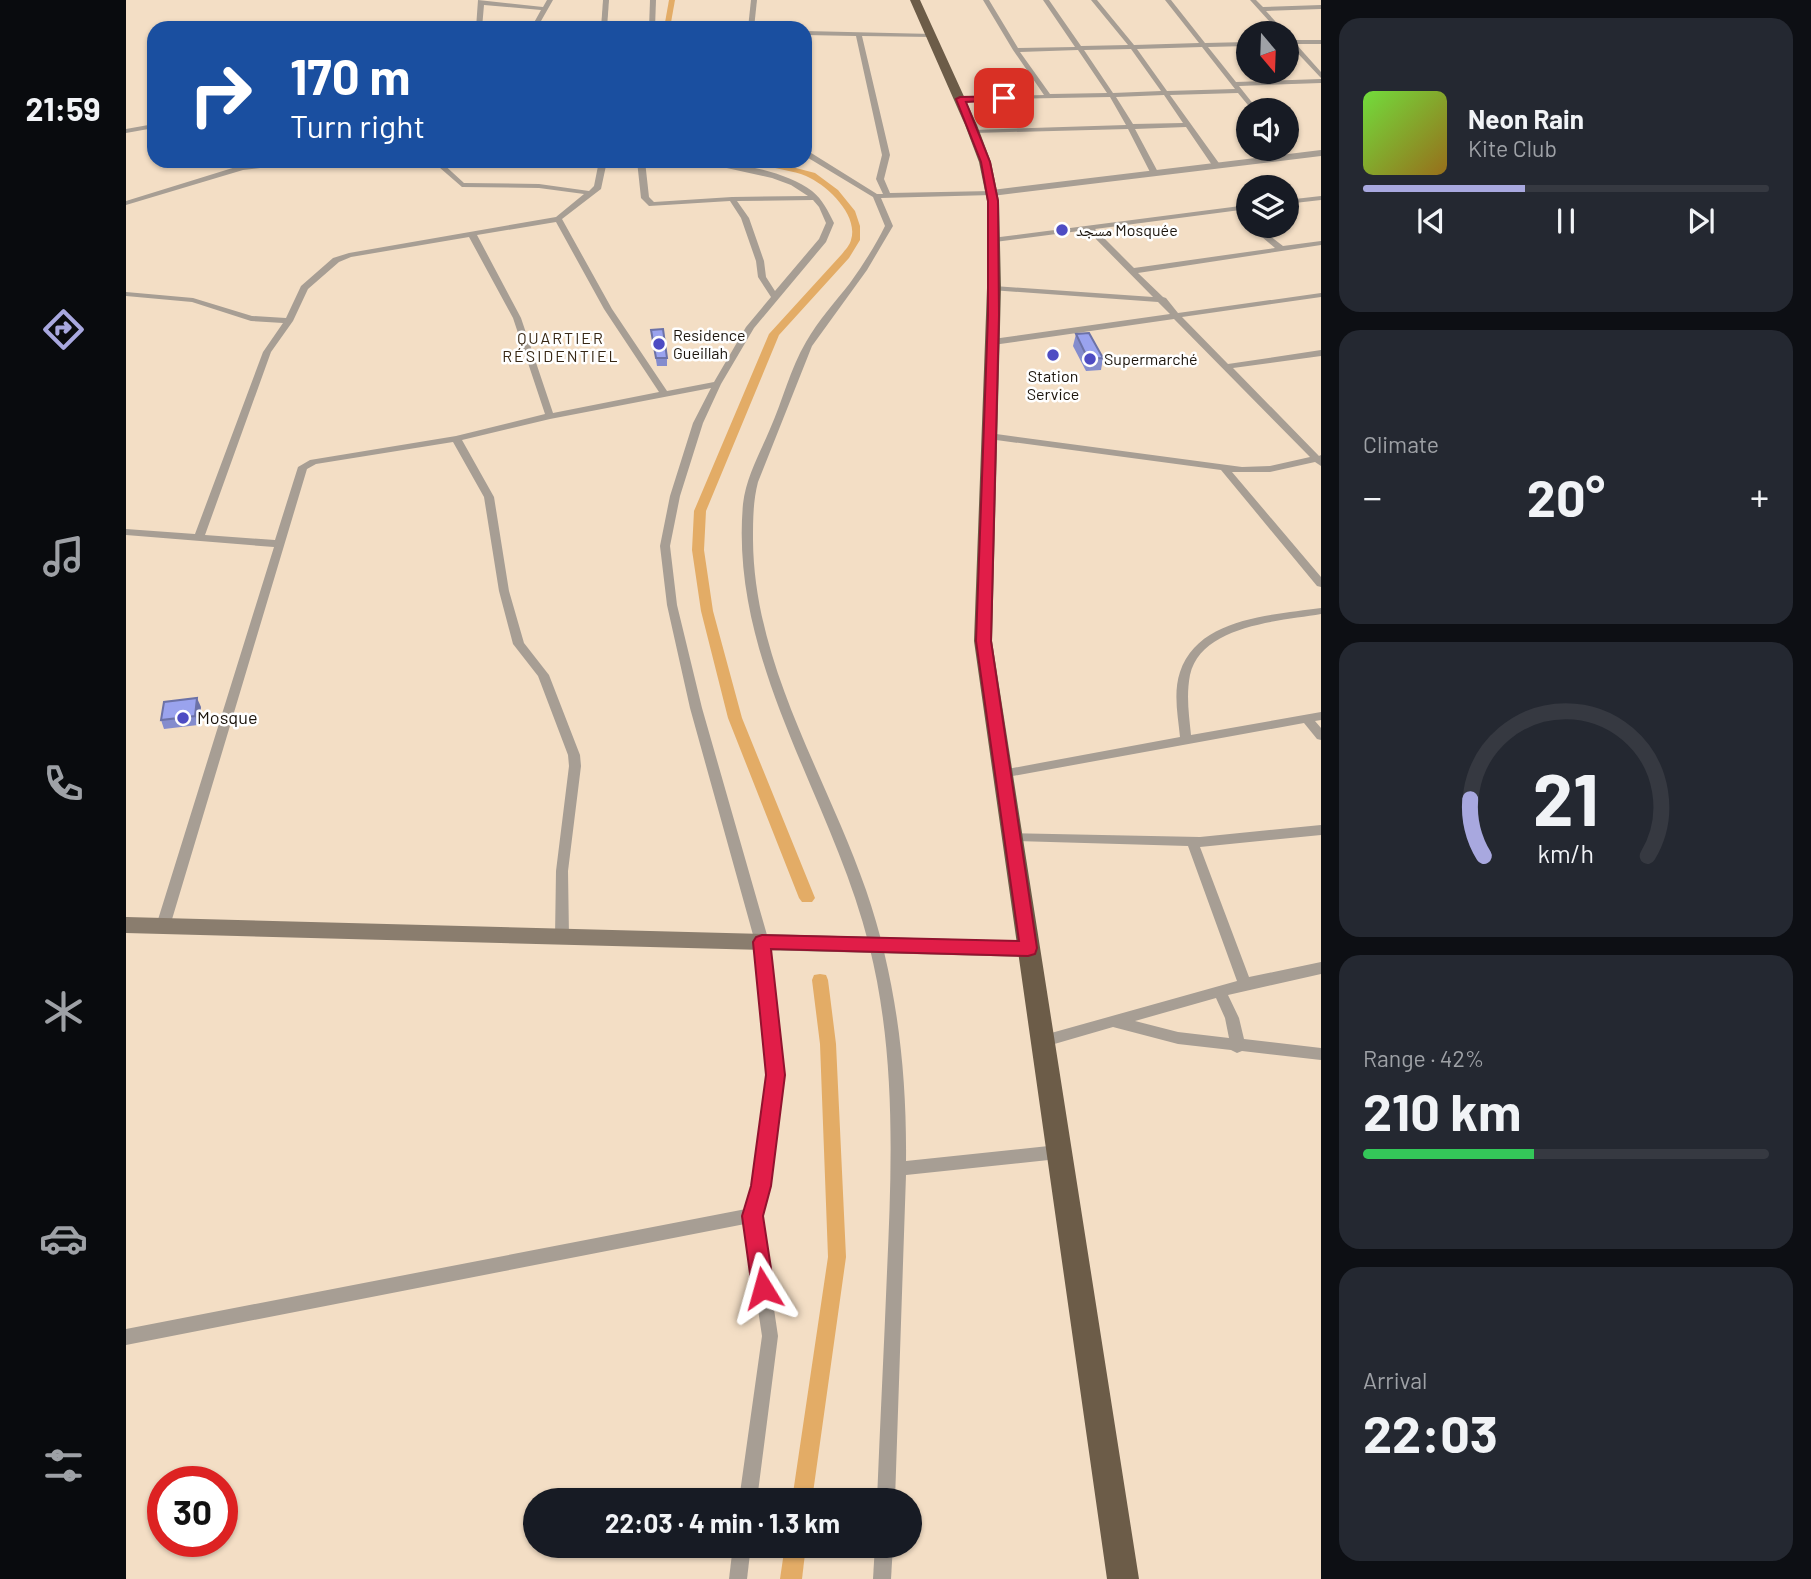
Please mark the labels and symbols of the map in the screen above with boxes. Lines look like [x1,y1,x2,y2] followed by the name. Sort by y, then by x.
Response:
[1236,21,1298,84] north arrow
[974,68,1034,128] pin
[1076,220,1178,239] place label: مسجد Mosquée
[1054,222,1070,238] marker: مسجد Mosquée
[673,325,745,362] place label: Residence Gueillah
[502,328,620,365] district label: QUARTIER RÉSIDENTIEL
[651,336,667,352] marker: Residence Gueillah
[1045,347,1061,363] marker: Station Service
[1104,349,1198,368] place label: Supermarché
[1082,351,1098,367] marker: Supermarché
[1027,366,1079,403] place label: Station Service
[197,706,258,728] place label: Mosque
[175,710,191,726] marker: Mosque
[726,1251,800,1325] position arrow
[147,1466,238,1557] speed limit sign: 30

